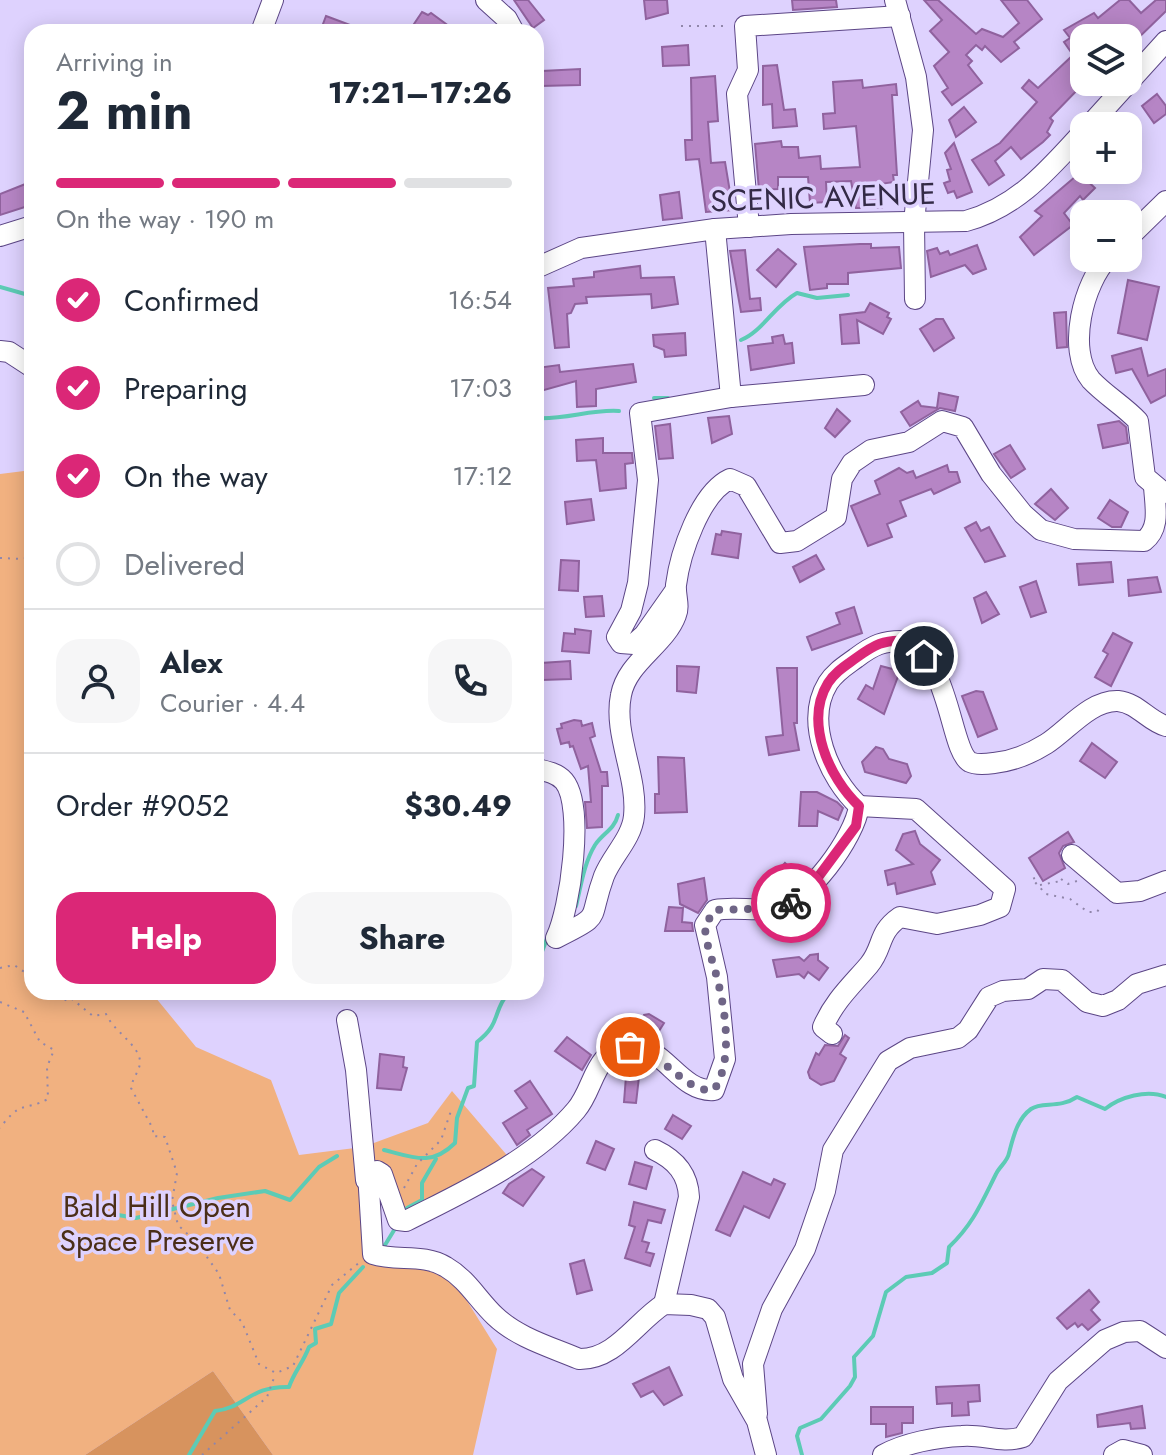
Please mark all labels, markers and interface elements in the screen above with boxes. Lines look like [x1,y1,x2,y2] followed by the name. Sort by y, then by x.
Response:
[1070,24,1142,272] map controls
[1070,24,1142,96] button: layers
[56,43,173,81] text: Arriving in
[328,71,512,114] text: 17:21–17:26
[56,73,193,149] text: 2 min
[1070,112,1142,184] button: +
[710,172,936,222] street label: SCENIC AVENUE
[56,200,274,238] text: On the way · 190 m
[1070,200,1142,272] button: −
[56,278,100,322] icon: check
[124,279,259,322] text: Confirmed
[448,281,512,319] text: 16:54
[56,366,100,410] icon: check
[124,367,248,410] text: Preparing
[449,369,512,407] text: 17:03
[56,454,100,498] icon: check
[124,455,268,498] text: On the way
[452,457,512,495] text: 17:12
[124,543,245,586] text: Delivered
[890,622,958,690] pin
[902,634,946,678] icon: home
[56,639,140,723] button: person
[428,639,512,723] button: phone
[160,641,223,684] text: Alex
[160,684,305,722] text: Courier · 4.4
[56,784,229,827] text: Order #9052
[404,784,512,827] text: $30.49
[751,863,831,943] courier
[769,881,813,925] icon: bike
[56,892,276,984] button: Help
[292,892,512,984] button: Share
[596,1013,664,1081] pin
[608,1025,652,1069] icon: bag
[60,1185,254,1262] park label: Bald Hill Open Space Preserve

